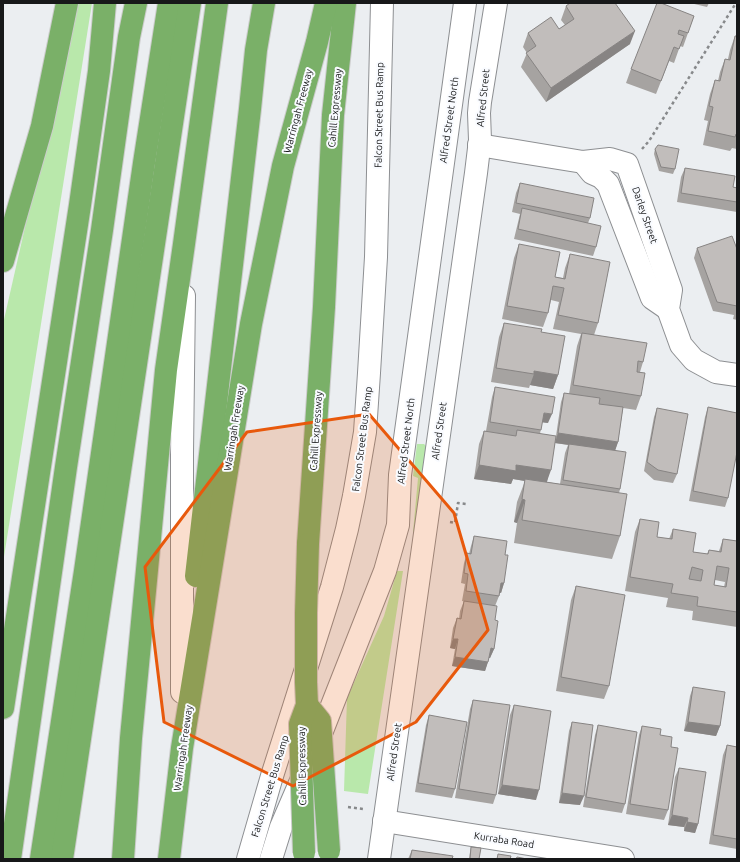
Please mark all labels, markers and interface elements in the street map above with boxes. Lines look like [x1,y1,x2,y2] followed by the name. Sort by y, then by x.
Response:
[373,62,385,168] street label: Falcon Street Bus Ramp
[282,68,315,154] street label: Warringah Freeway
[326,68,344,148] street label: Cahill Expressway
[474,68,492,128] street label: Alfred Street
[437,76,461,164] street label: Alfred Street North
[630,185,660,245] street label: Darley Street
[222,384,246,472] street label: Warringah Freeway
[350,386,374,492] street label: Falcon Street Bus Ramp
[308,391,324,471] street label: Cahill Expressway
[395,397,417,485] street label: Alfred Street North
[429,401,449,461] street label: Alfred Street
[172,704,194,792] street label: Warringah Freeway
[384,722,404,782] street label: Alfred Street
[296,726,308,806] street label: Cahill Expressway
[249,734,291,838] street label: Falcon Street Bus Ramp
[473,830,535,850] street label: Kurraba Road

